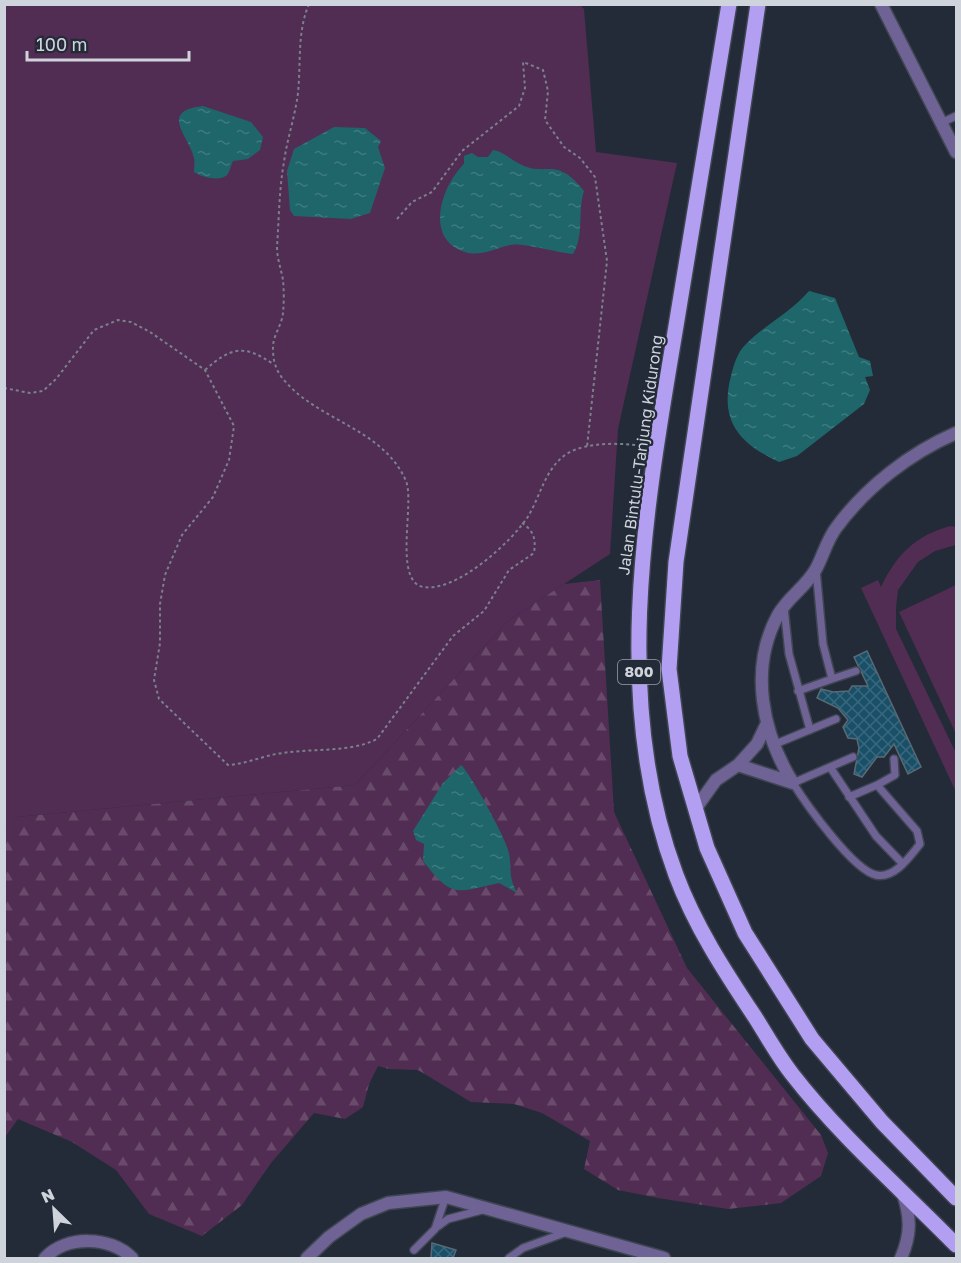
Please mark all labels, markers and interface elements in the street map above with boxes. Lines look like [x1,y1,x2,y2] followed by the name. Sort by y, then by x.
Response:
[27,24,189,62] scale bar
[36,33,87,55] text: 100 m
[613,334,667,576] street label: Jalan Bintulu-Tanjung Kidurong
[618,660,660,684] road number: 800
[24,1179,84,1239] north arrow
[38,1184,57,1207] text: N

